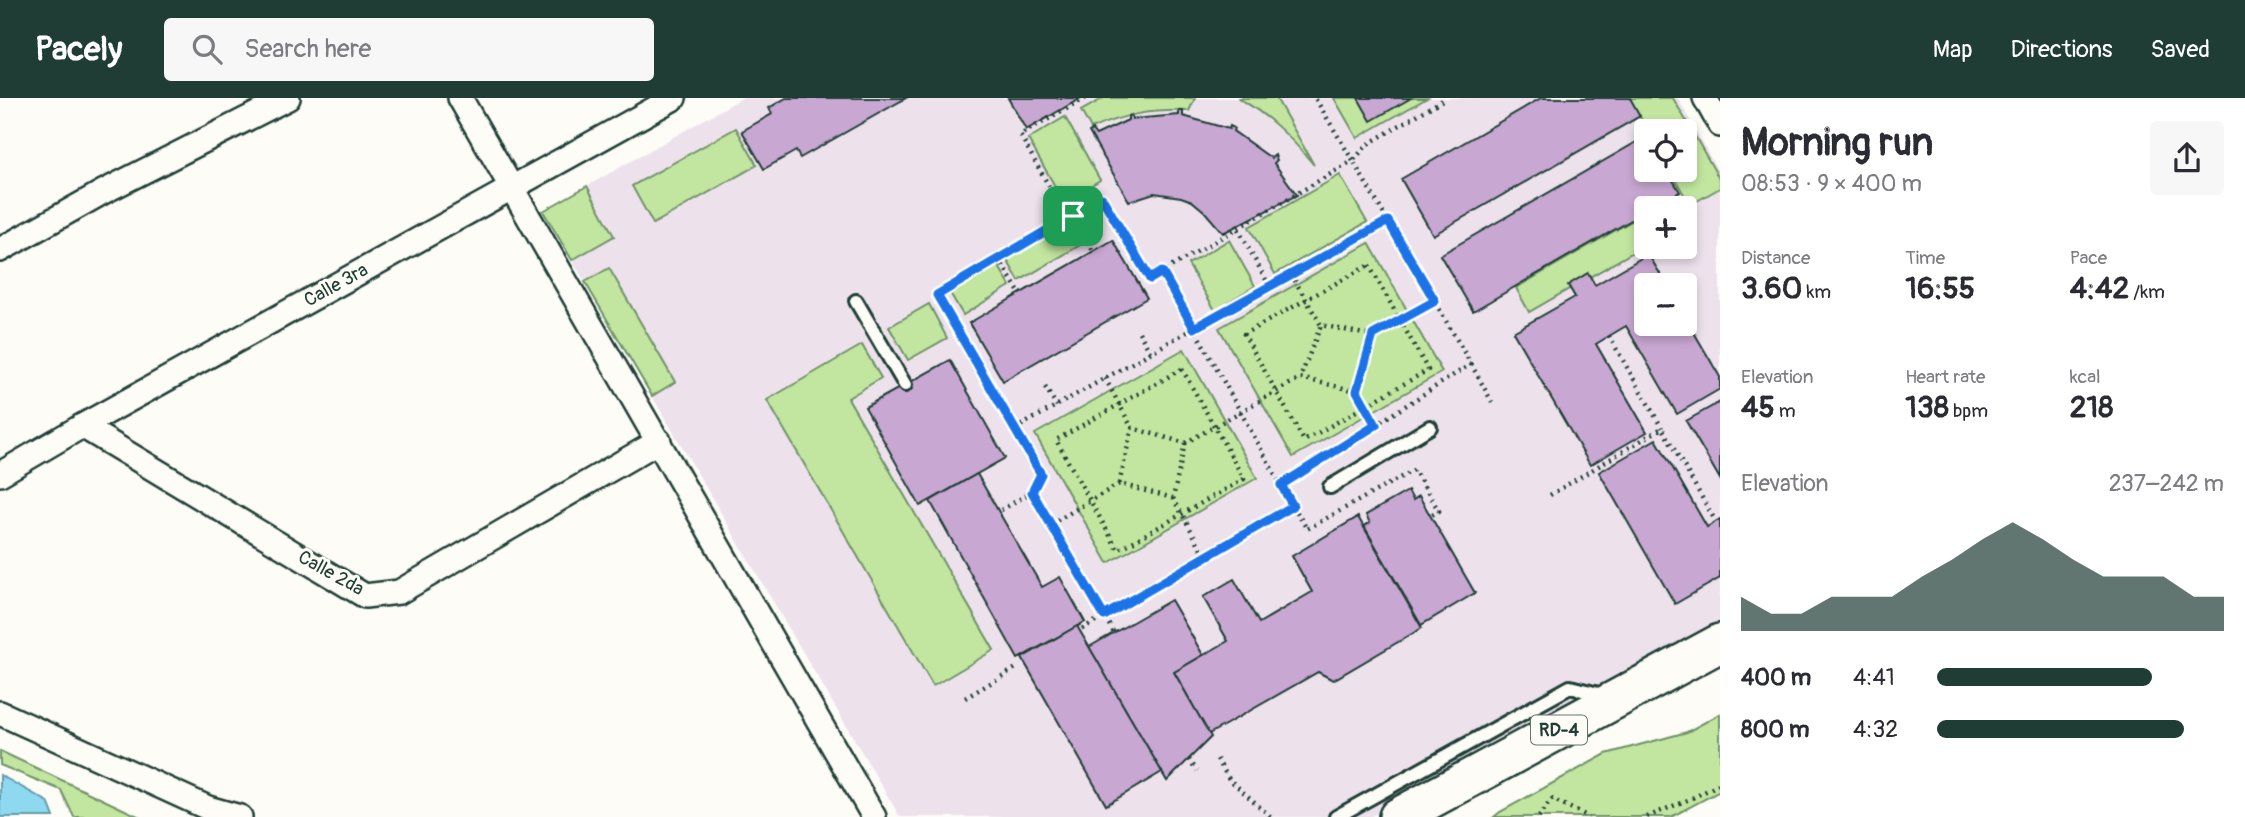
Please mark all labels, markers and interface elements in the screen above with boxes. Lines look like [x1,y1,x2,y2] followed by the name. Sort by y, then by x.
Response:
[164,18,654,81] search box
[35,29,122,70] text: Pacely
[188,30,226,68] icon: search
[244,33,371,65] text: Search here
[1933,35,1973,64] text: Map
[2011,35,2112,64] text: Directions
[2150,35,2210,64] text: Saved
[1634,119,1697,336] map controls
[1634,119,1697,182] button: locate
[1741,119,1933,167] text: Morning run
[2150,121,2224,195] button: share
[1741,169,1922,198] text: 08:53 · 9 × 400 m
[1043,186,1103,246] pin
[1634,196,1697,259] button: +
[1054,197,1092,235] icon: arrive
[1741,246,1810,270] text: Distance
[1905,246,1945,270] text: Time
[2070,246,2107,270] text: Pace
[300,258,372,312] street label: Calle 3ra
[1741,270,1802,307] text: 3.60
[1905,270,1975,307] text: 16:55
[2070,270,2129,307] text: 4:42
[1634,273,1697,336] button: −
[1802,280,1831,304] text: km
[2129,280,2165,304] text: /km
[1741,365,1813,389] text: Elevation
[1905,365,1985,389] text: Heart rate
[2070,365,2101,389] text: kcal
[1741,389,1775,426] text: 45
[1905,389,1949,426] text: 138
[2070,389,2113,426] text: 218
[1775,399,1796,423] text: m
[1949,399,1988,423] text: bpm
[1741,469,1829,498] text: Elevation
[2109,469,2224,498] text: 237–242 m
[294,545,368,601] street label: Calle 2da
[1741,663,1811,692] text: 400 m
[1853,663,1895,692] text: 4:41
[1741,715,1809,744] text: 800 m
[1853,715,1898,744] text: 4:32
[1531,716,1587,744] road number: RD-4

